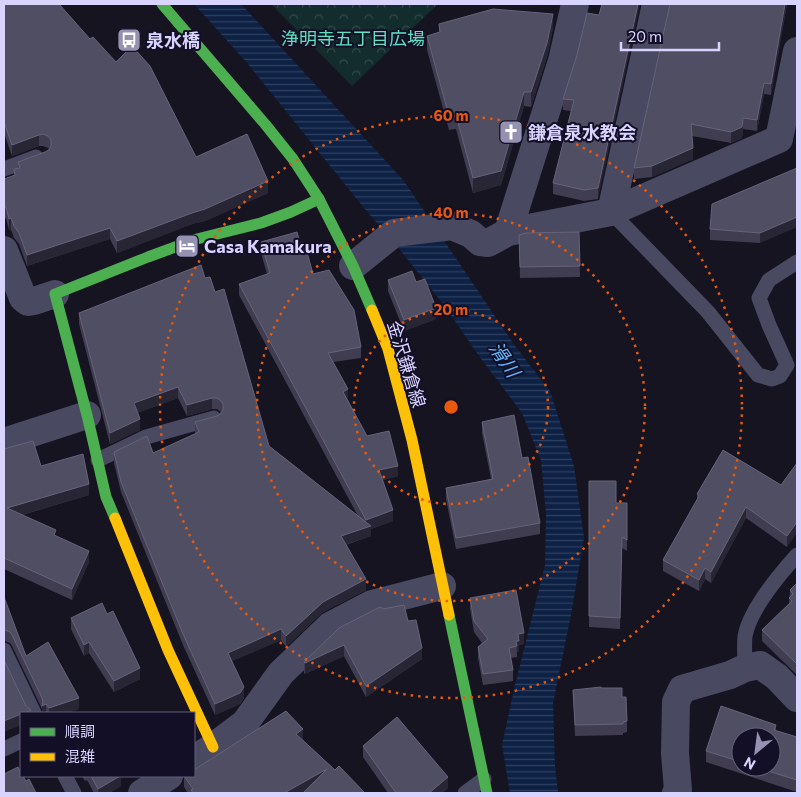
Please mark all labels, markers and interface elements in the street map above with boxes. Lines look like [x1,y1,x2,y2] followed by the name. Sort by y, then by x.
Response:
[621,20,718,52] scale bar
[116,27,142,53] bus stop icon: 泉水橋
[281,27,425,49] park label: 浄明寺五丁目広場
[628,27,662,45] text: 20 m
[146,29,200,51] place label: 泉水橋
[433,106,469,124] text: 60 m
[498,119,524,145] church icon: 鎌倉泉水教会
[528,121,636,143] place label: 鎌倉泉水教会
[433,203,469,221] text: 40 m
[174,233,200,259] hotel icon: Casa Kamakura
[204,235,332,257] place label: Casa Kamakura
[434,300,468,318] text: 20 m
[383,318,431,410] street label: 金沢鎌倉線
[485,337,526,383] water label: 滑川
[442,398,460,416] centre of rings
[20,712,195,777] legend
[65,722,95,740] text: 順調
[731,727,781,777] north arrow
[65,747,95,765] text: 混雑
[741,754,758,774] text: N

